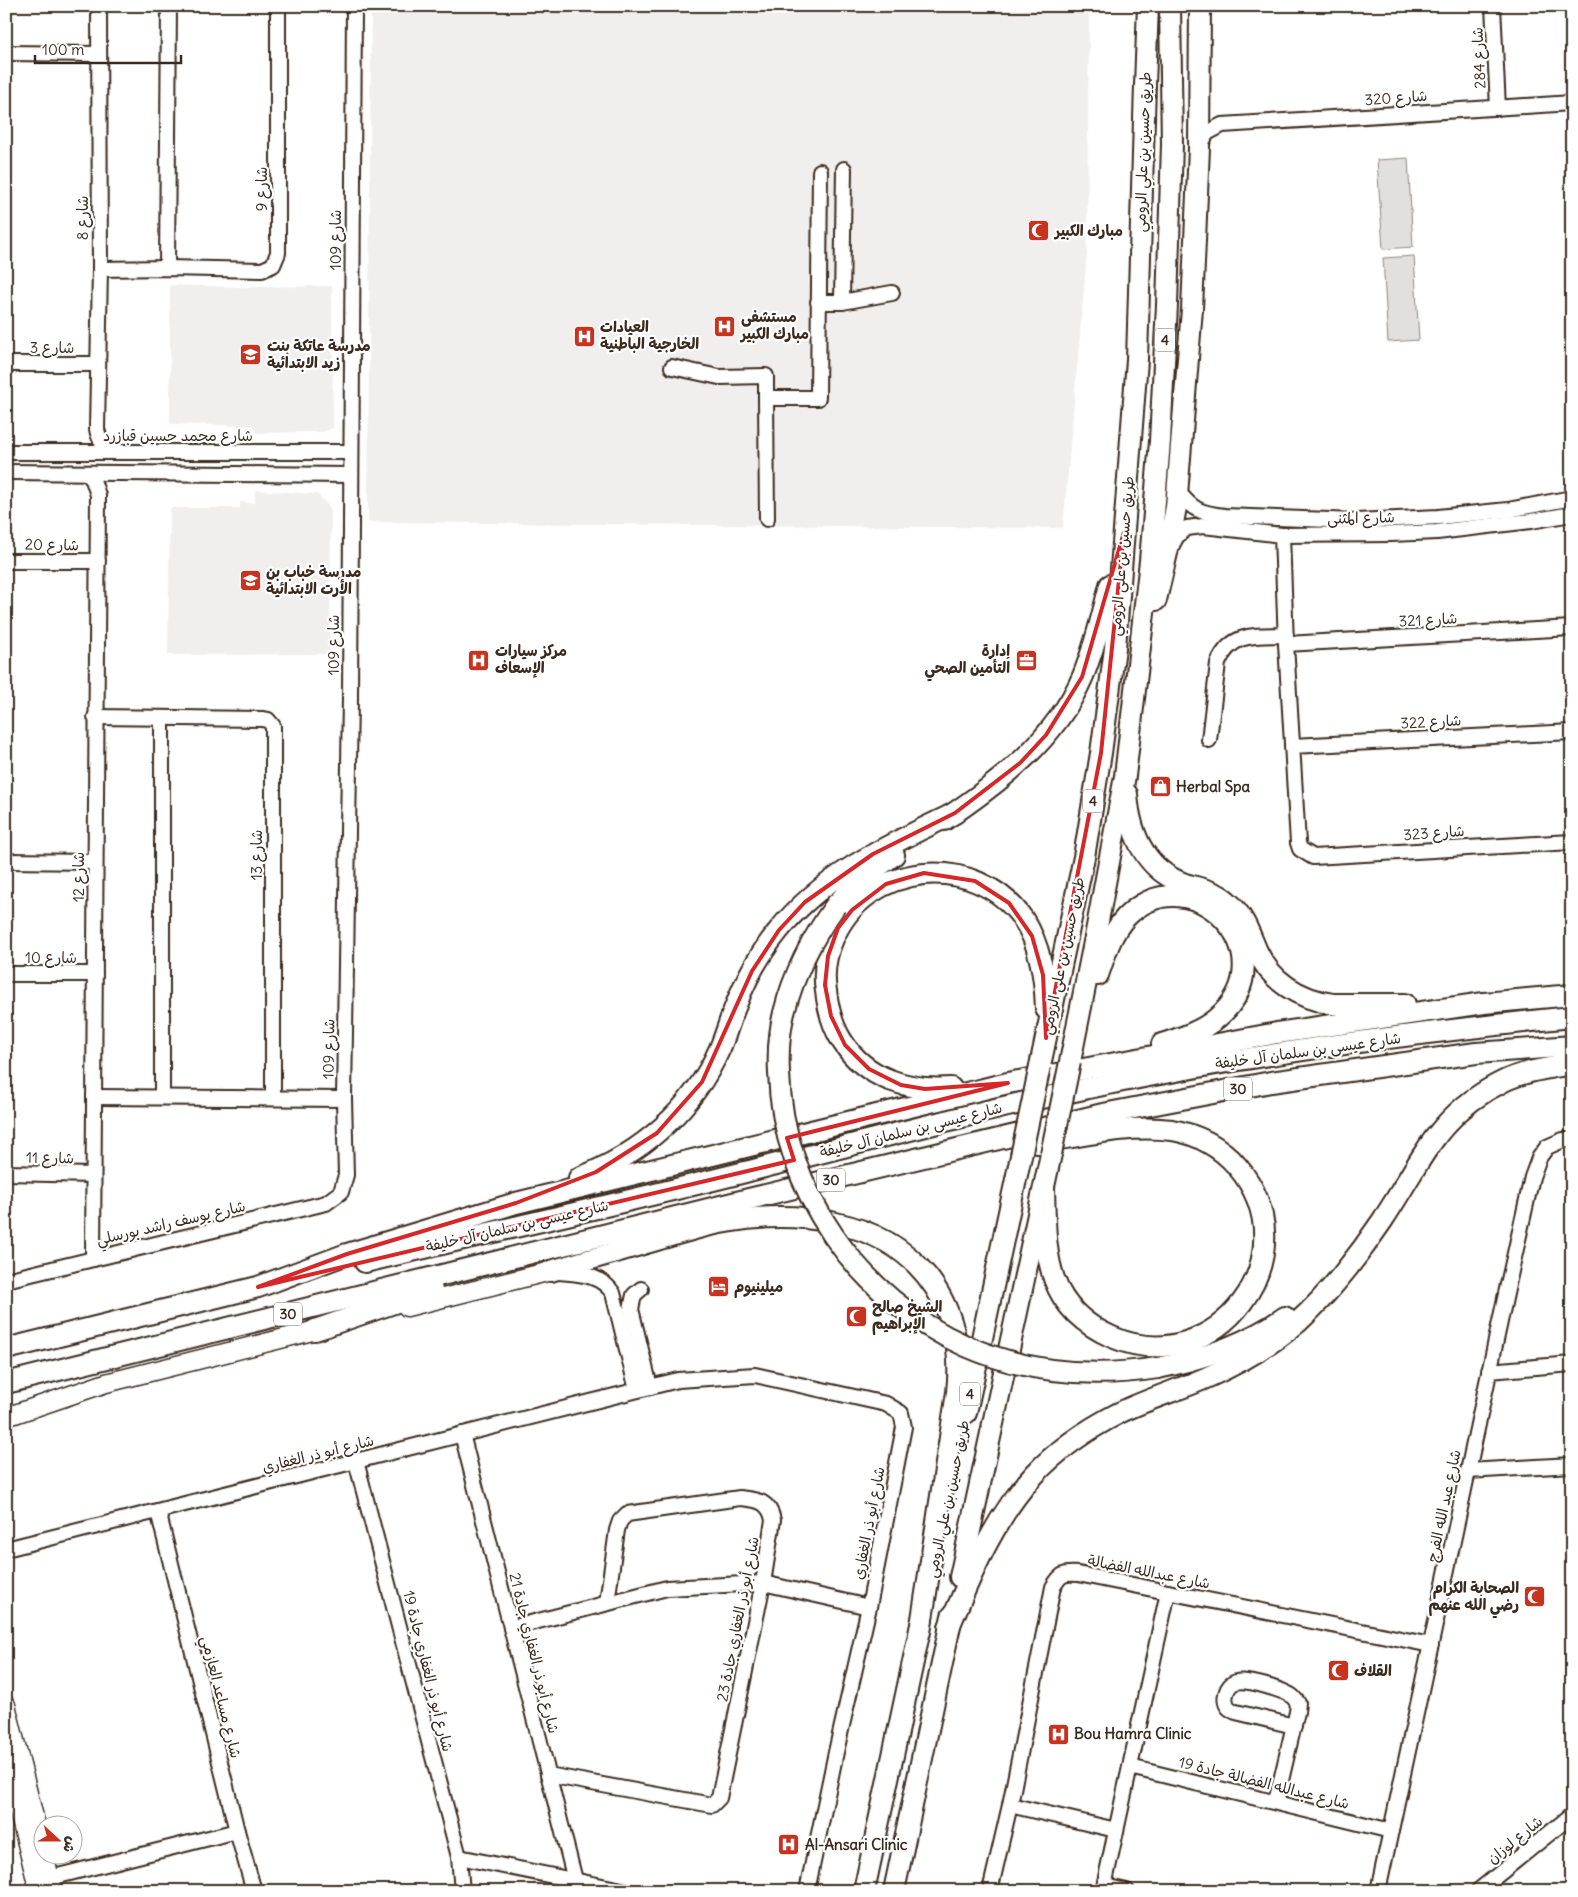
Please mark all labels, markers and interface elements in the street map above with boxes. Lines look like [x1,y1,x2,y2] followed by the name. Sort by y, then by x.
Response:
[1467,27,1491,89] street label: شارع 284
[35,32,181,64] scale bar
[42,40,84,59] text: 100 m
[1130,71,1159,233] street label: طريق حسين بن علي الرومي
[1364,86,1428,110] street label: شارع 320
[252,167,272,211] street label: شارع 9
[73,196,93,240] street label: شارع 8
[326,210,346,270] street label: شارع 109
[1027,219,1051,243] mosque icon: مبارك الكبير
[1053,221,1123,240] place label: مبارك الكبير
[739,307,809,343] place label: مستشفى مبارك الكبير
[713,314,737,338] hospital icon: مستشفى مبارك الكبير
[600,317,699,353] place label: العيادات الخارجية الباطنية
[572,324,596,348] hospital icon: العيادات الخارجية الباطنية
[1155,328,1175,352] road number: 4
[267,336,371,372] place label: مدرسة عاتكة بنت زيد الابتدائية
[30,338,74,358] street label: شارع 3
[239,343,263,367] school or university icon: مدرسة عاتكة بنت زيد الابتدائية
[103,426,253,446] street label: شارع محمد حسين قبازرد
[1105,475,1142,637] street label: طريق حسين بن علي الرومي
[1327,507,1395,529] street label: شارع المثنى
[25,535,79,555] street label: شارع 20
[266,562,362,598] place label: مدرسة خباب بن الأرت الابتدائية
[238,569,262,593] school or university icon: مدرسة خباب بن الأرت الابتدائية
[1398,608,1458,632] street label: شارع 321
[324,615,344,675] street label: شارع 109
[495,641,567,678] place label: مركز سيارات الإسعاف
[924,641,1010,682] place label: إدارة التأمين الصحي
[467,648,491,672] hospital icon: مركز سيارات الإسعاف
[1014,648,1038,672] office icon: إدارة التأمين الصحي
[1400,710,1462,734] street label: شارع 322
[1148,775,1172,799] shop icon: Herbal Spa
[1176,777,1251,797] place label: Herbal Spa
[1083,789,1103,812] road number: 4
[1403,821,1465,845] street label: شارع 323
[247,830,267,880] street label: شارع 13
[69,852,89,902] street label: شارع 12
[1037,875,1092,1037] street label: طريق حسين بن علي الرومي
[25,948,77,968] street label: شارع 10
[318,1019,340,1079] street label: شارع 109
[1214,1028,1402,1074] street label: شارع عيسى بن سلمان آل خليفة
[1224,1078,1252,1100] road number: 30
[818,1098,1004,1162] street label: شارع عيسى بن سلمان آل خليفة
[26,1148,74,1168] street label: شارع 11
[817,1168,845,1192] road number: 30
[424,1195,610,1257] street label: شارع عيسى بن سلمان آل خليفة
[94,1196,248,1253] street label: شارع يوسف راشد بورسلي
[706,1275,730,1299] hotel icon: ميلينيوم
[734,1277,783,1298] place label: ميلينيوم
[872,1297,943,1335] place label: الشيخ صالح الإبراهيم
[274,1302,302,1326] road number: 30
[844,1304,868,1328] mosque icon: الشيخ صالح الإبراهيم
[960,1382,980,1406] road number: 4
[922,1418,977,1580] street label: طريق حسين بن علي الرومي
[260,1430,376,1479] street label: شارع أبو ذر الغفاري
[1422,1448,1466,1564] street label: شارع عبد الله الفرج
[848,1465,891,1581] street label: شارع أبو ذر الغفاري
[712,1535,765,1703] street label: شارع أبو ذر الغفاري جادة 23
[1086,1550,1212,1594] street label: شارع عبدالله الفضالة
[503,1571,564,1736] street label: شارع أبو ذر الغفاري جادة 21
[1428,1578,1519,1619] place label: الصحابة الكرام رضي الله عنهم
[1523,1585,1547,1609] mosque icon: الصحابة الكرام رضي الله عنهم
[397,1588,458,1754] street label: شارع أبو ذر الغفاري جادة 19
[193,1634,246,1761] street label: شارع مساعد العازمي
[1326,1659,1350,1683] mosque icon: القلاف
[1354,1661,1392,1680] place label: القلاف
[1046,1722,1070,1746] hospital icon: Bou Hamra Clinic
[1074,1724,1192,1743] place label: Bou Hamra Clinic
[1177,1752,1351,1814] street label: شارع عبدالله الفضالة جادة 19
[1483,1811,1547,1869] street label: شارع لوزان
[32,1814,82,1864] north arrow
[777,1833,801,1857] hospital icon: Al-Ansari Clinic
[59,1834,81,1855] text: ش
[805,1835,908,1854] place label: Al-Ansari Clinic

